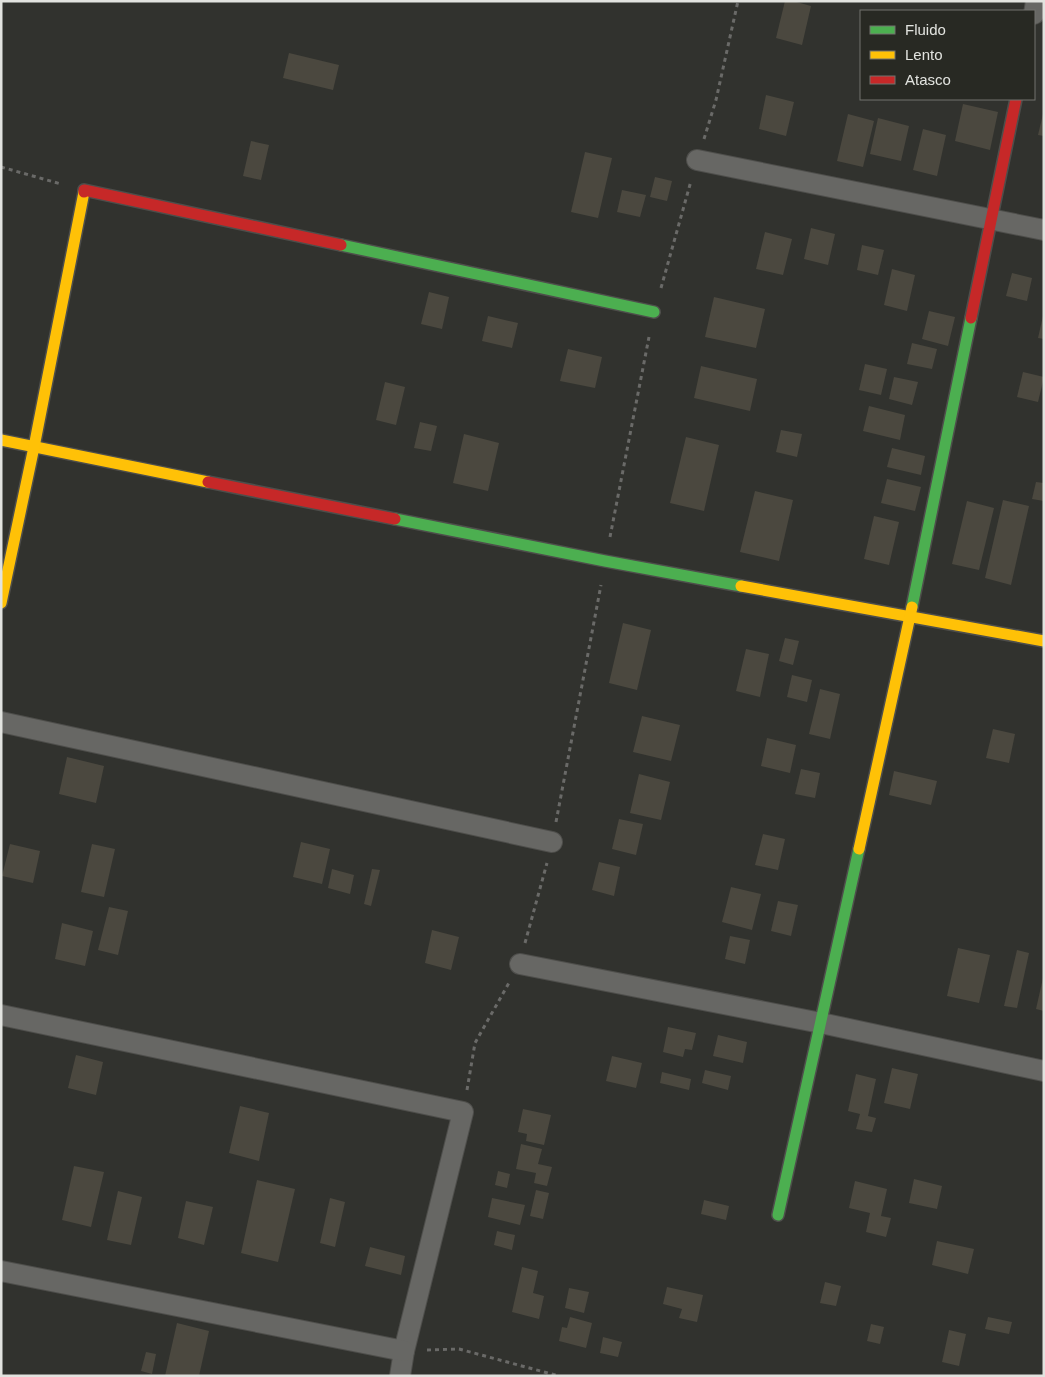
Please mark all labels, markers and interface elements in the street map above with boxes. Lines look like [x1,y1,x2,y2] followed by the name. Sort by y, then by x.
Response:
[860,10,1035,100] legend
[905,21,946,38] text: Fluido
[905,46,943,63] text: Lento
[905,71,951,88] text: Atasco

